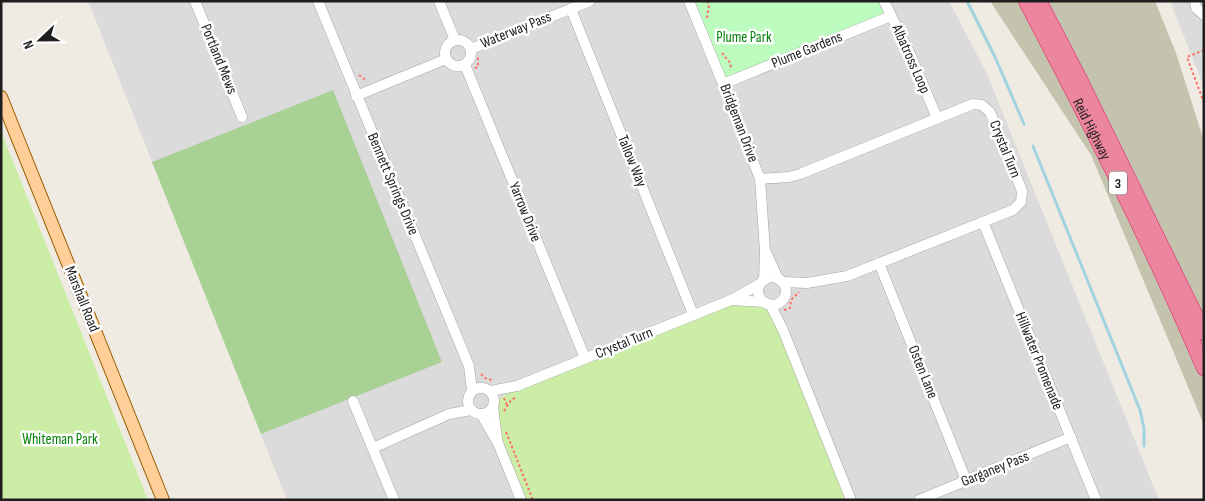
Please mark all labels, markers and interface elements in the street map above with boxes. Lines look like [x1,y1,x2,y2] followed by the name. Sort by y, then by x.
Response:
[478,7,554,53] street label: Waterway Pass
[15,15,65,65] north arrow
[196,21,242,97] street label: Portland Mews
[887,21,935,96] street label: Albatross Loop
[769,27,845,73] street label: Plume Gardens
[716,28,772,47] park label: Plume Park
[19,38,38,51] text: N
[715,81,763,165] street label: Bridgeman Drive
[1068,95,1116,163] street label: Reid Highway
[985,117,1025,181] street label: Crystal Turn
[363,130,423,238] street label: Bennett Springs Drive
[613,132,651,190] street label: Tallow Way
[1109,172,1127,194] road number: 3
[504,179,546,245] street label: Yarrow Drive
[60,263,104,335] street label: Marshall Road
[1011,309,1067,413] street label: Hillwater Promenade
[592,323,656,363] street label: Crystal Turn
[904,343,942,401] street label: Osten Lane
[22,430,98,449] park label: Whiteman Park
[958,447,1032,491] street label: Garganey Pass

